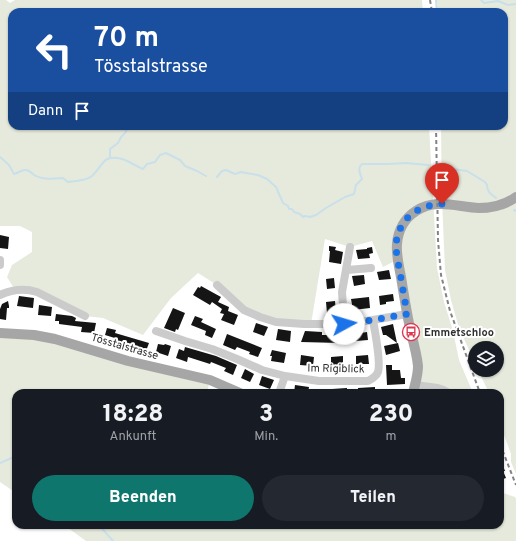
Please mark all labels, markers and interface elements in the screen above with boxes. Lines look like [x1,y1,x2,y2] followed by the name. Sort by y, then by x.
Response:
[94,21,159,57] text: 70 m
[28,24,80,76] icon: left
[94,56,208,79] text: Tösstalstrasse
[71,100,93,122] icon: arrive
[28,102,63,121] text: Dann
[425,163,459,204] pin
[431,169,453,191] icon: arrive
[323,303,365,345] position arrow
[401,322,421,342] bus stop icon: Emmetschloo
[424,326,494,340] place label: Emmetschloo
[89,331,160,363] street label: Tösstalstrasse
[468,341,504,377] map controls
[468,341,504,377] button: layers
[307,362,365,377] street label: Im Rigiblick
[103,400,164,430] text: 18:28
[259,400,273,430] text: 3
[369,400,413,430] text: 230
[110,429,157,445] text: Ankunft
[254,429,278,445] text: Min.
[386,429,397,445] text: m
[32,475,254,521] button: Beenden
[262,475,484,521] button: Teilen

